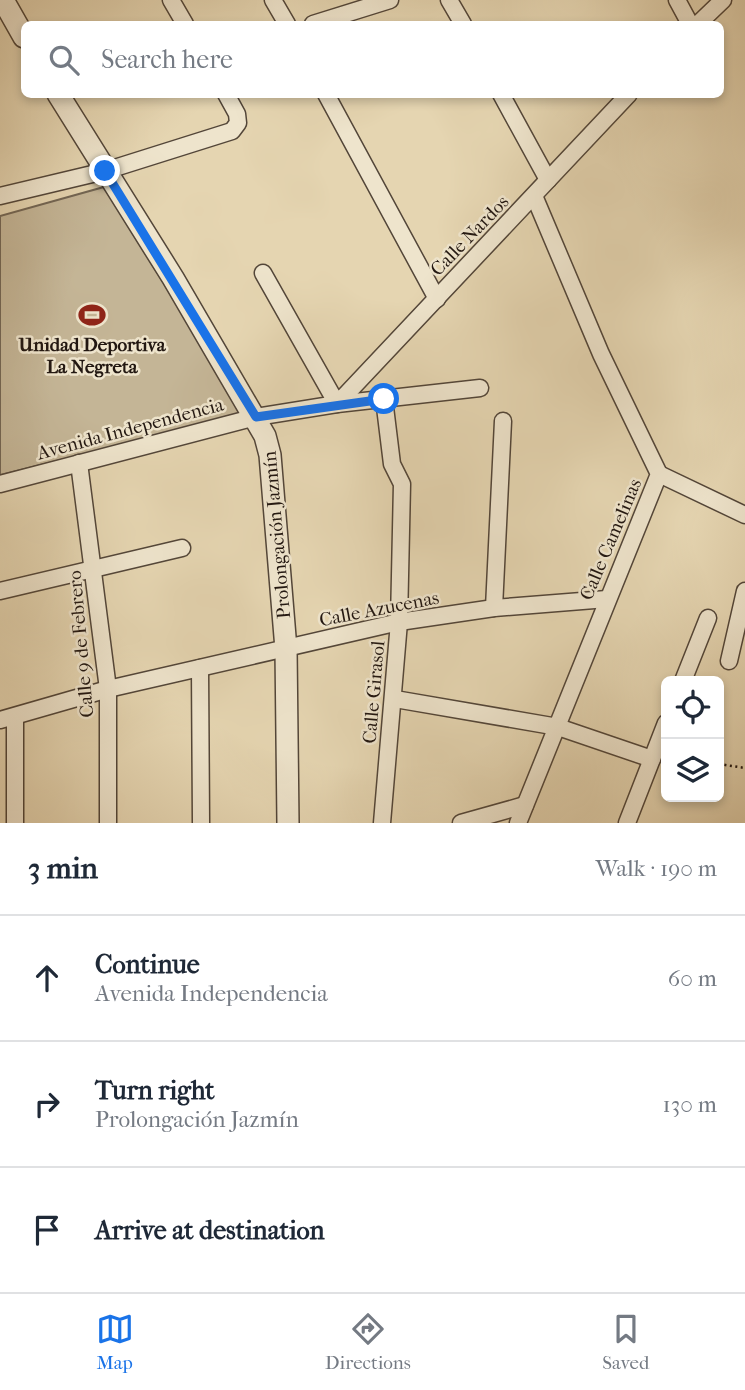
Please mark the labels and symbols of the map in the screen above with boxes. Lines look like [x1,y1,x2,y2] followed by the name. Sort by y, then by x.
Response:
[89,155,120,186] route end
[426,191,513,280] street label: Calle Nardos
[77,300,107,330] sports icon: Unidad Deportiva La Negreta
[18,334,167,378] place label: Unidad Deportiva La Negreta
[368,383,399,414] route start
[34,393,226,465] street label: Avenida Independencia
[259,450,295,620] street label: Prolongación Jazmín
[575,475,646,603] street label: Calle Camelinas
[64,569,98,718] street label: Calle 9 de Febrero
[317,587,441,631] street label: Calle Azucenas
[359,640,389,744] street label: Calle Girasol

